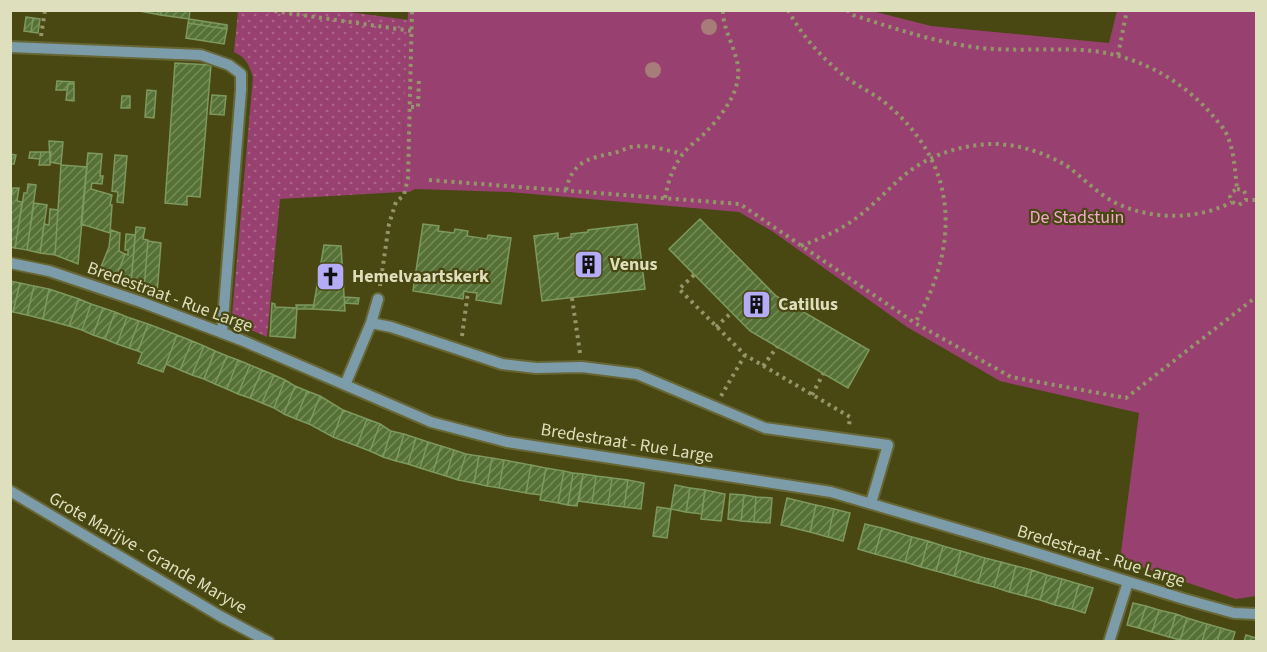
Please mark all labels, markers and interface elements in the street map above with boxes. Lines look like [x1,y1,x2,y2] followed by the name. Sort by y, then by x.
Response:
[1030,205,1124,230] park label: De Stadstuin
[573,248,605,280] building icon: Venus
[609,252,658,277] place label: Venus
[84,255,256,339] street label: Bredestraat - Rue Large
[315,260,347,292] church icon: Hemelvaartskerk
[352,264,489,289] place label: Hemelvaartskerk
[741,288,773,320] building icon: Catillus
[778,292,838,317] place label: Catillus
[539,417,715,469] street label: Bredestraat - Rue Large
[44,486,252,620] street label: Grote Marijve - Grande Maryve
[1014,519,1188,593] street label: Bredestraat - Rue Large

